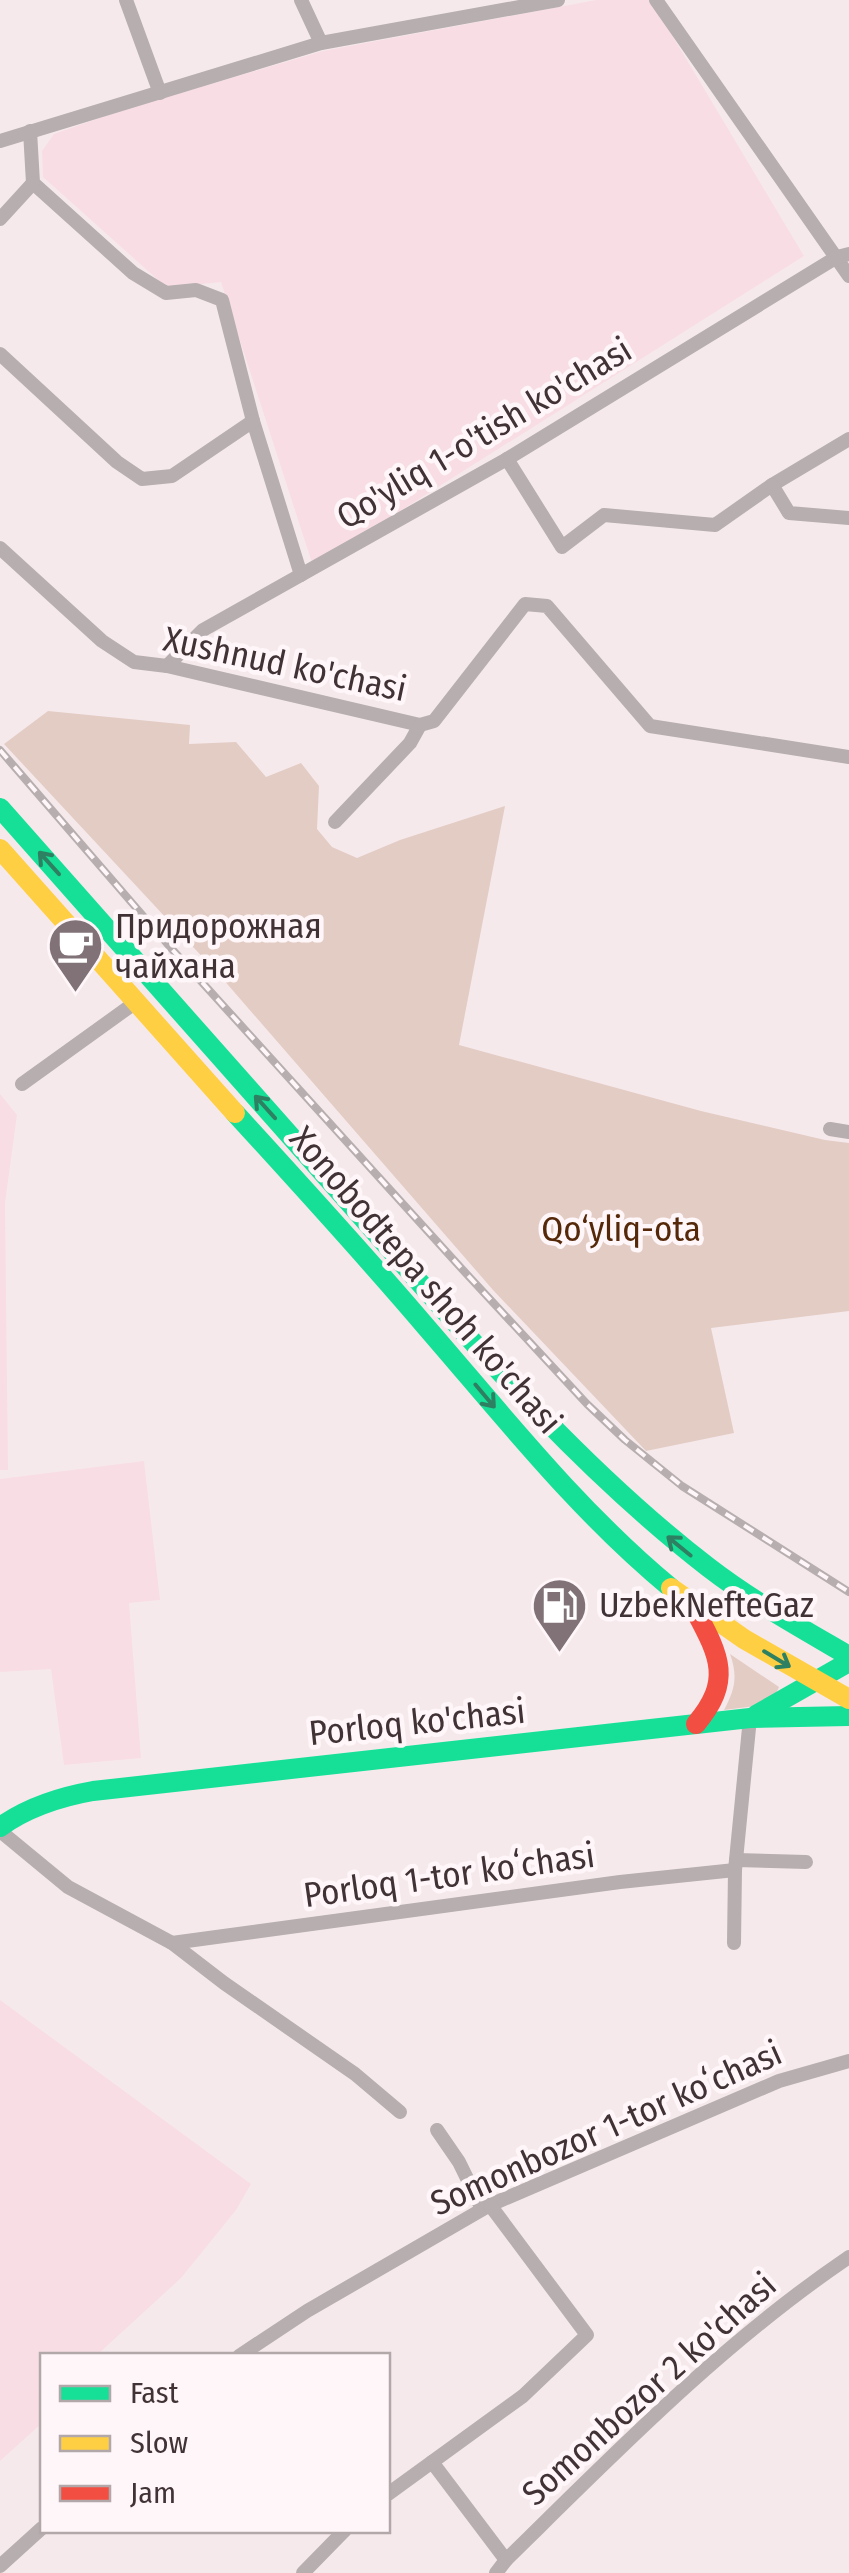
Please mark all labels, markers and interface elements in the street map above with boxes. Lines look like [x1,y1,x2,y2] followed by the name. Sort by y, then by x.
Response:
[329,328,639,538] street label: Qo'yliq 1-o'tish ko'chasi
[160,618,410,710] street label: Xushnud ko'chasi
[38,851,61,876] one-way arrow
[115,905,322,987] place label: Придорожная чайхана
[46,916,106,995] cafe icon: Придорожная чайхана
[253,1095,276,1120] one-way arrow
[281,1118,571,1442] street label: Xonobodtepa shoh ko'chasi
[541,1208,701,1250] park label: Qo‘yliq-ota
[474,1383,496,1409] one-way arrow
[667,1535,693,1557] one-way arrow
[530,1575,590,1654] fuel station icon: UzbekNefteGaz
[599,1584,814,1626] place label: UzbekNefteGaz
[762,1649,791,1669] one-way arrow
[307,1690,527,1754] street label: Porloq ko'chasi
[301,1834,597,1916] street label: Porloq 1-tor koʻchasi
[424,2032,788,2224] street label: Somonbozor 1-tor koʻchasi
[513,2264,785,2514] street label: Somonbozor 2 ko'chasi
[40,2353,390,2533] legend
[130,2375,179,2411] text: Fast
[130,2425,188,2461] text: Slow
[130,2475,176,2511] text: Jam

